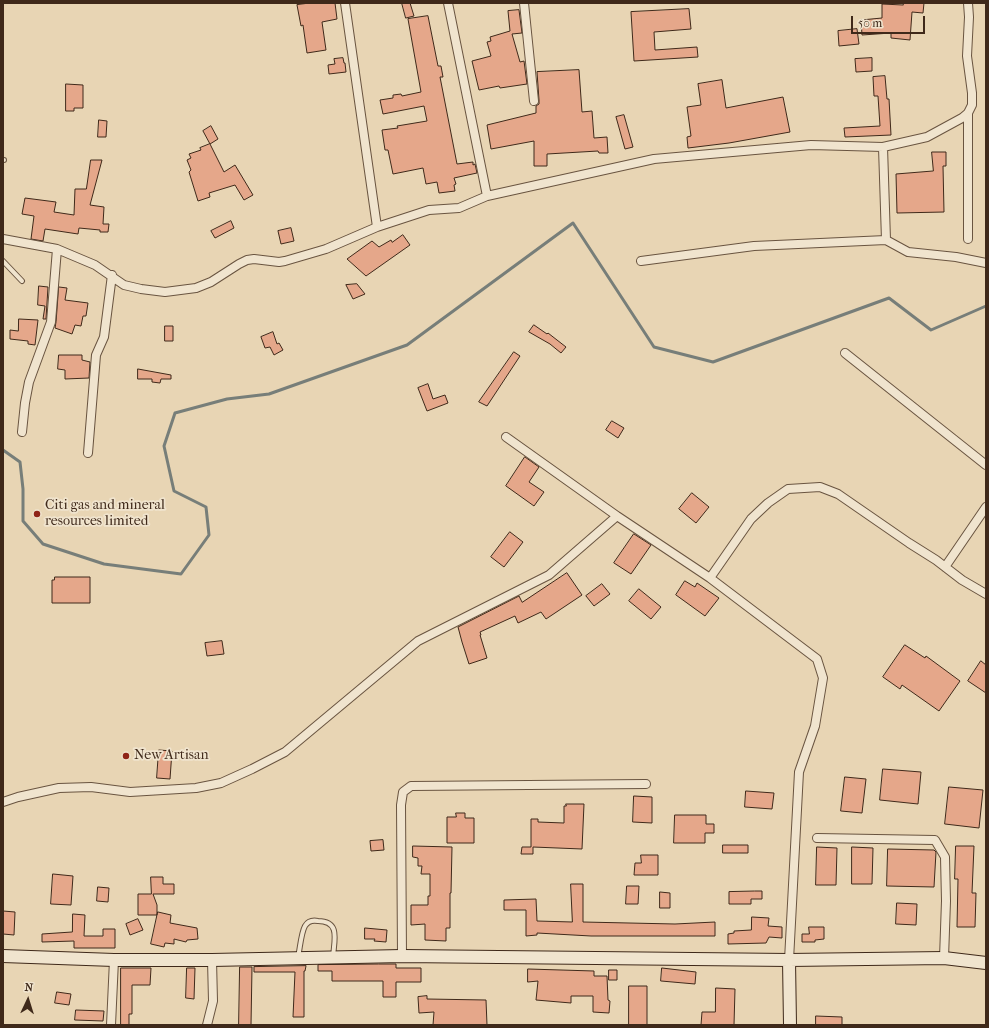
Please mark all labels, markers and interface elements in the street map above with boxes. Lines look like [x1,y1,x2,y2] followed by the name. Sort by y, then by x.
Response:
[853,8,927,34] scale bar
[858,16,882,30] text: 50 m
[45,498,165,530] place label: Citi gas and mineral resources limited
[32,509,42,519] marker: Citi gas and mineral resources limited
[134,748,209,764] place label: New Artisan
[121,751,131,761] marker: New Artisan
[8,980,48,1020] north arrow
[24,981,33,994] text: N

